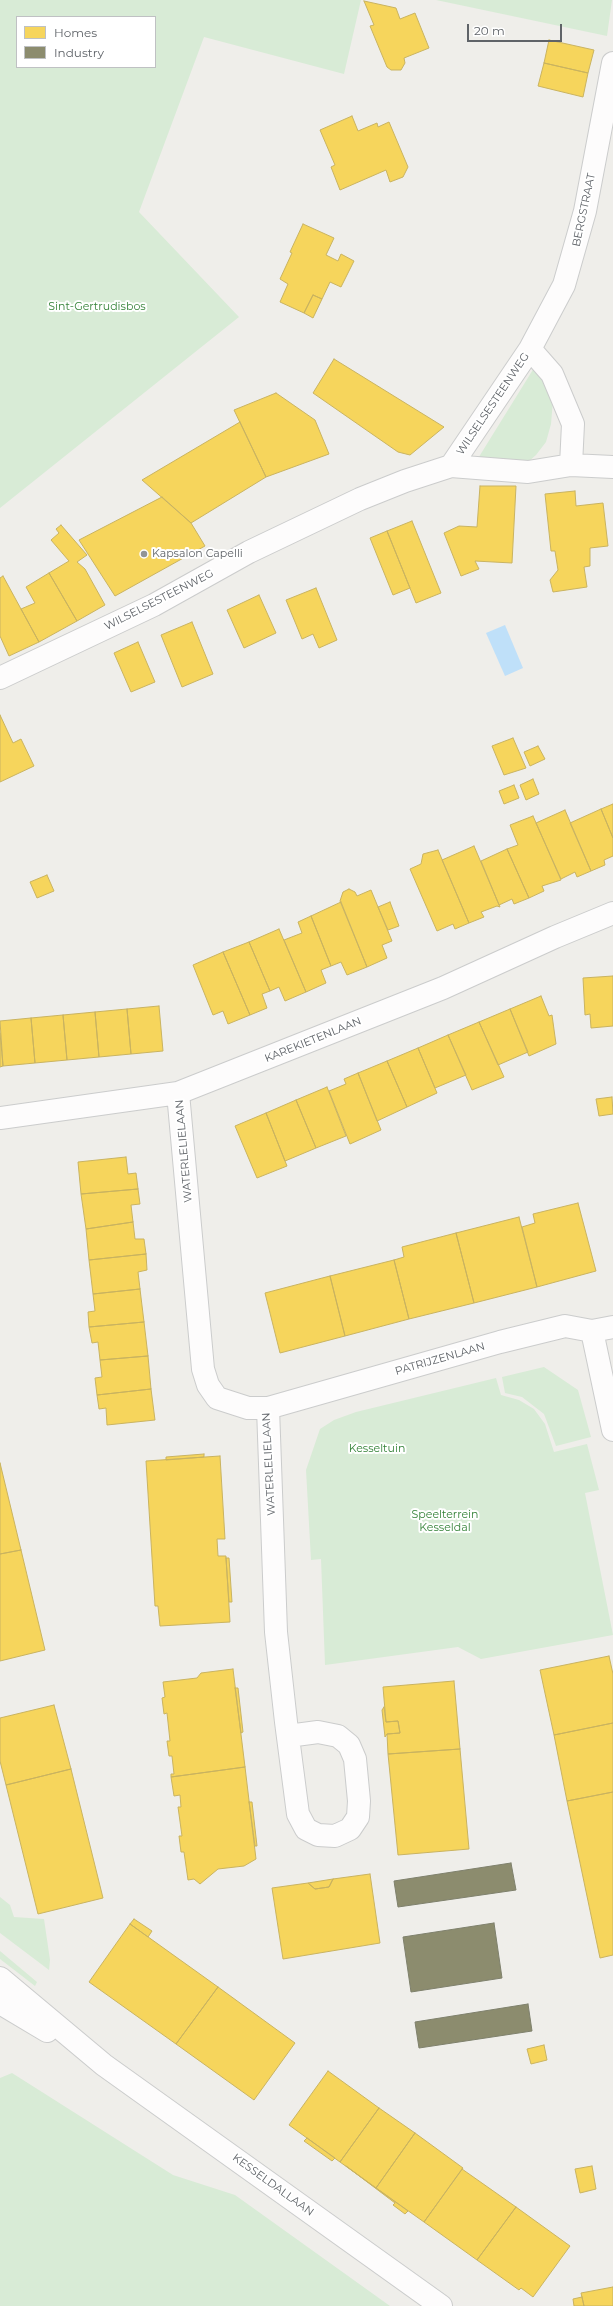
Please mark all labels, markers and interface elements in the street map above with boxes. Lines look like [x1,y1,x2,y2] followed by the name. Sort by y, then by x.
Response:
[16,16,156,68] legend
[469,16,564,42] scale bar
[474,23,505,38] text: 20 m
[54,25,97,40] text: Homes
[54,45,104,60] text: Industry
[570,172,598,248] street label: BERGSTRAAT
[48,300,146,314] park label: Sint-Gertrudisbos
[454,350,532,458] street label: WILSELSESTEENWEG
[152,547,243,561] place label: Kapsalon Capelli
[139,549,149,559] marker: Kapsalon Capelli
[102,567,216,633] street label: WILSELSESTEENWEG
[263,1015,363,1065] street label: KAREKIETENLAAN
[173,1099,195,1203] street label: WATERLELIELAAN
[394,1340,486,1378] street label: PATRIJZENLAAN
[260,1412,278,1516] street label: WATERLELIELAAN
[349,1442,405,1456] park label: Kesseltuin
[412,1508,478,1534] park label: Speelterrein Kesseldal
[230,2151,316,2219] street label: KESSELDALLAAN

